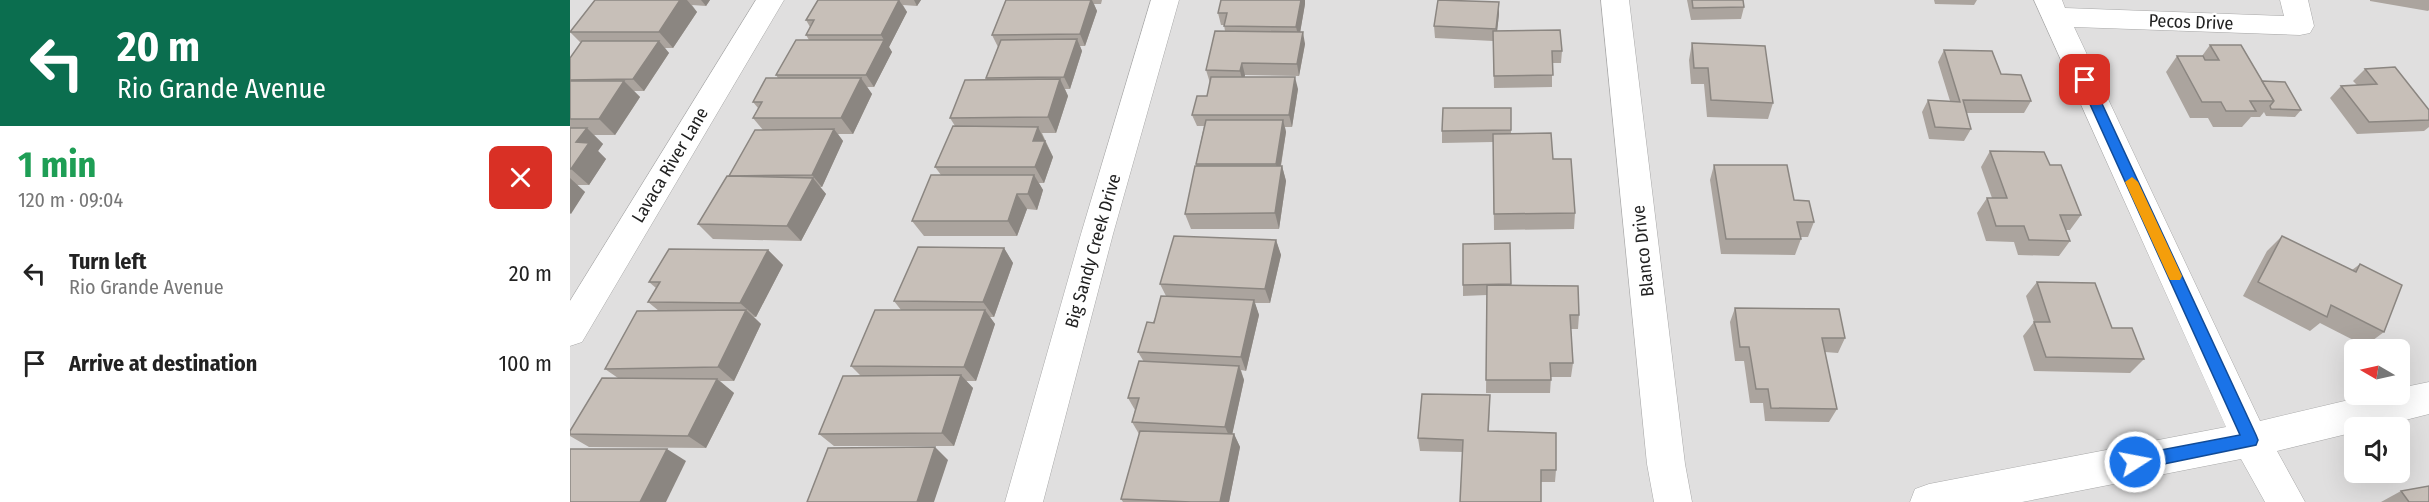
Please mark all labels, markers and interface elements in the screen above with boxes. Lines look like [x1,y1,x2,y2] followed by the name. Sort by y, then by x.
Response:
[2148,10,2234,34] street label: Pecos Drive
[117,22,200,72] text: 20 m
[18,24,96,102] icon: left
[2059,54,2110,105] pin
[2068,63,2101,96] icon: arrive
[117,73,326,105] text: Rio Grande Avenue
[627,103,713,227] street label: Lavaca River Lane
[18,143,96,187] text: 1 min
[489,146,552,209] button: close
[1060,171,1126,331] street label: Big Sandy Creek Drive
[18,188,123,212] text: 120 m · 09:04
[1627,204,1659,298] street label: Blanco Drive
[69,248,147,275] text: Turn left
[18,257,51,290] icon: left
[509,260,552,287] text: 20 m
[69,275,224,299] text: Rio Grande Avenue
[2344,339,2410,405] north arrow
[2344,339,2410,483] map controls
[18,347,51,380] icon: arrive
[69,350,257,377] text: Arrive at destination
[498,350,552,377] text: 100 m
[2344,417,2410,483] button: sound
[2103,430,2167,494] position arrow

